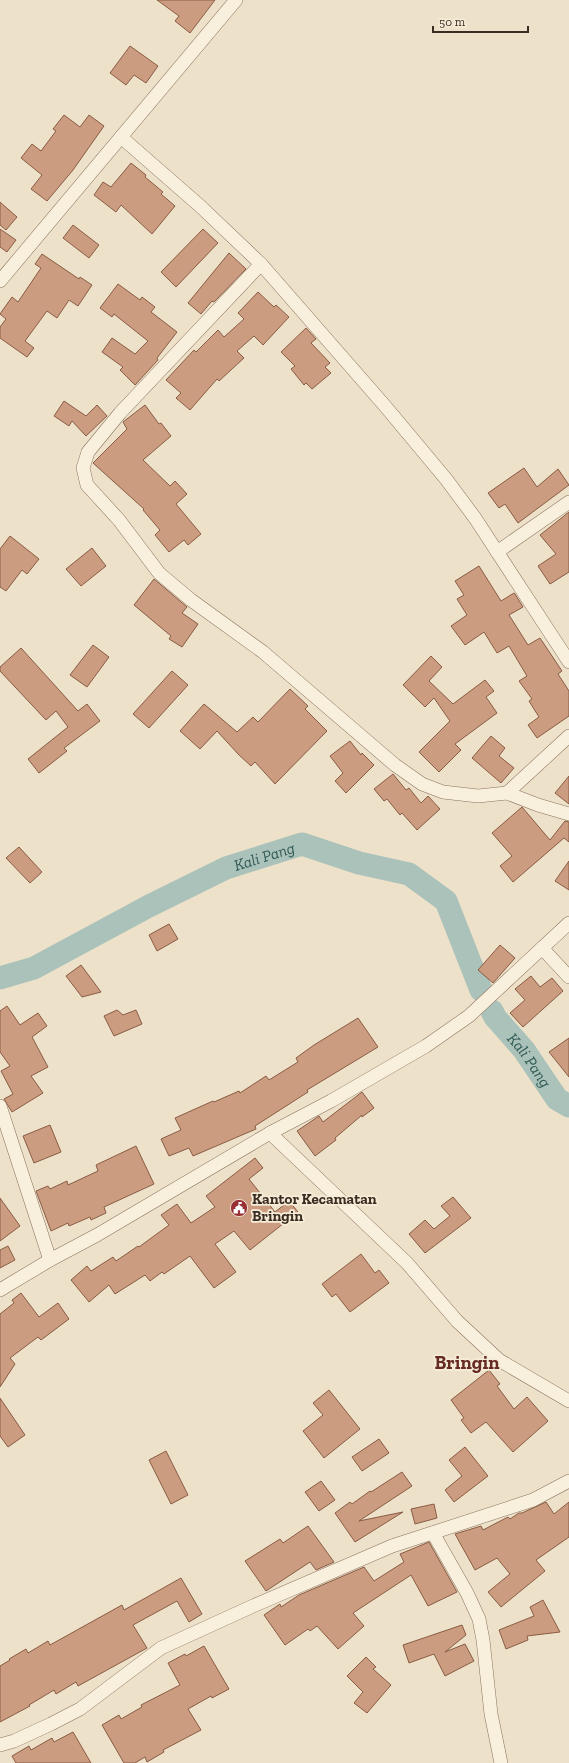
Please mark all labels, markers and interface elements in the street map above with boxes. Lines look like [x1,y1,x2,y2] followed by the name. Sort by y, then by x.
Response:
[433,8,528,34] scale bar
[439,15,466,29] text: 50 m
[232,838,298,875] water label: Kali Pang
[503,1029,556,1092] water label: Kali Pang
[252,1190,377,1225] place label: Kantor Kecamatan Bringin
[229,1198,249,1218] public building icon: Kantor Kecamatan Bringin
[435,1351,500,1374] district label: Bringin

